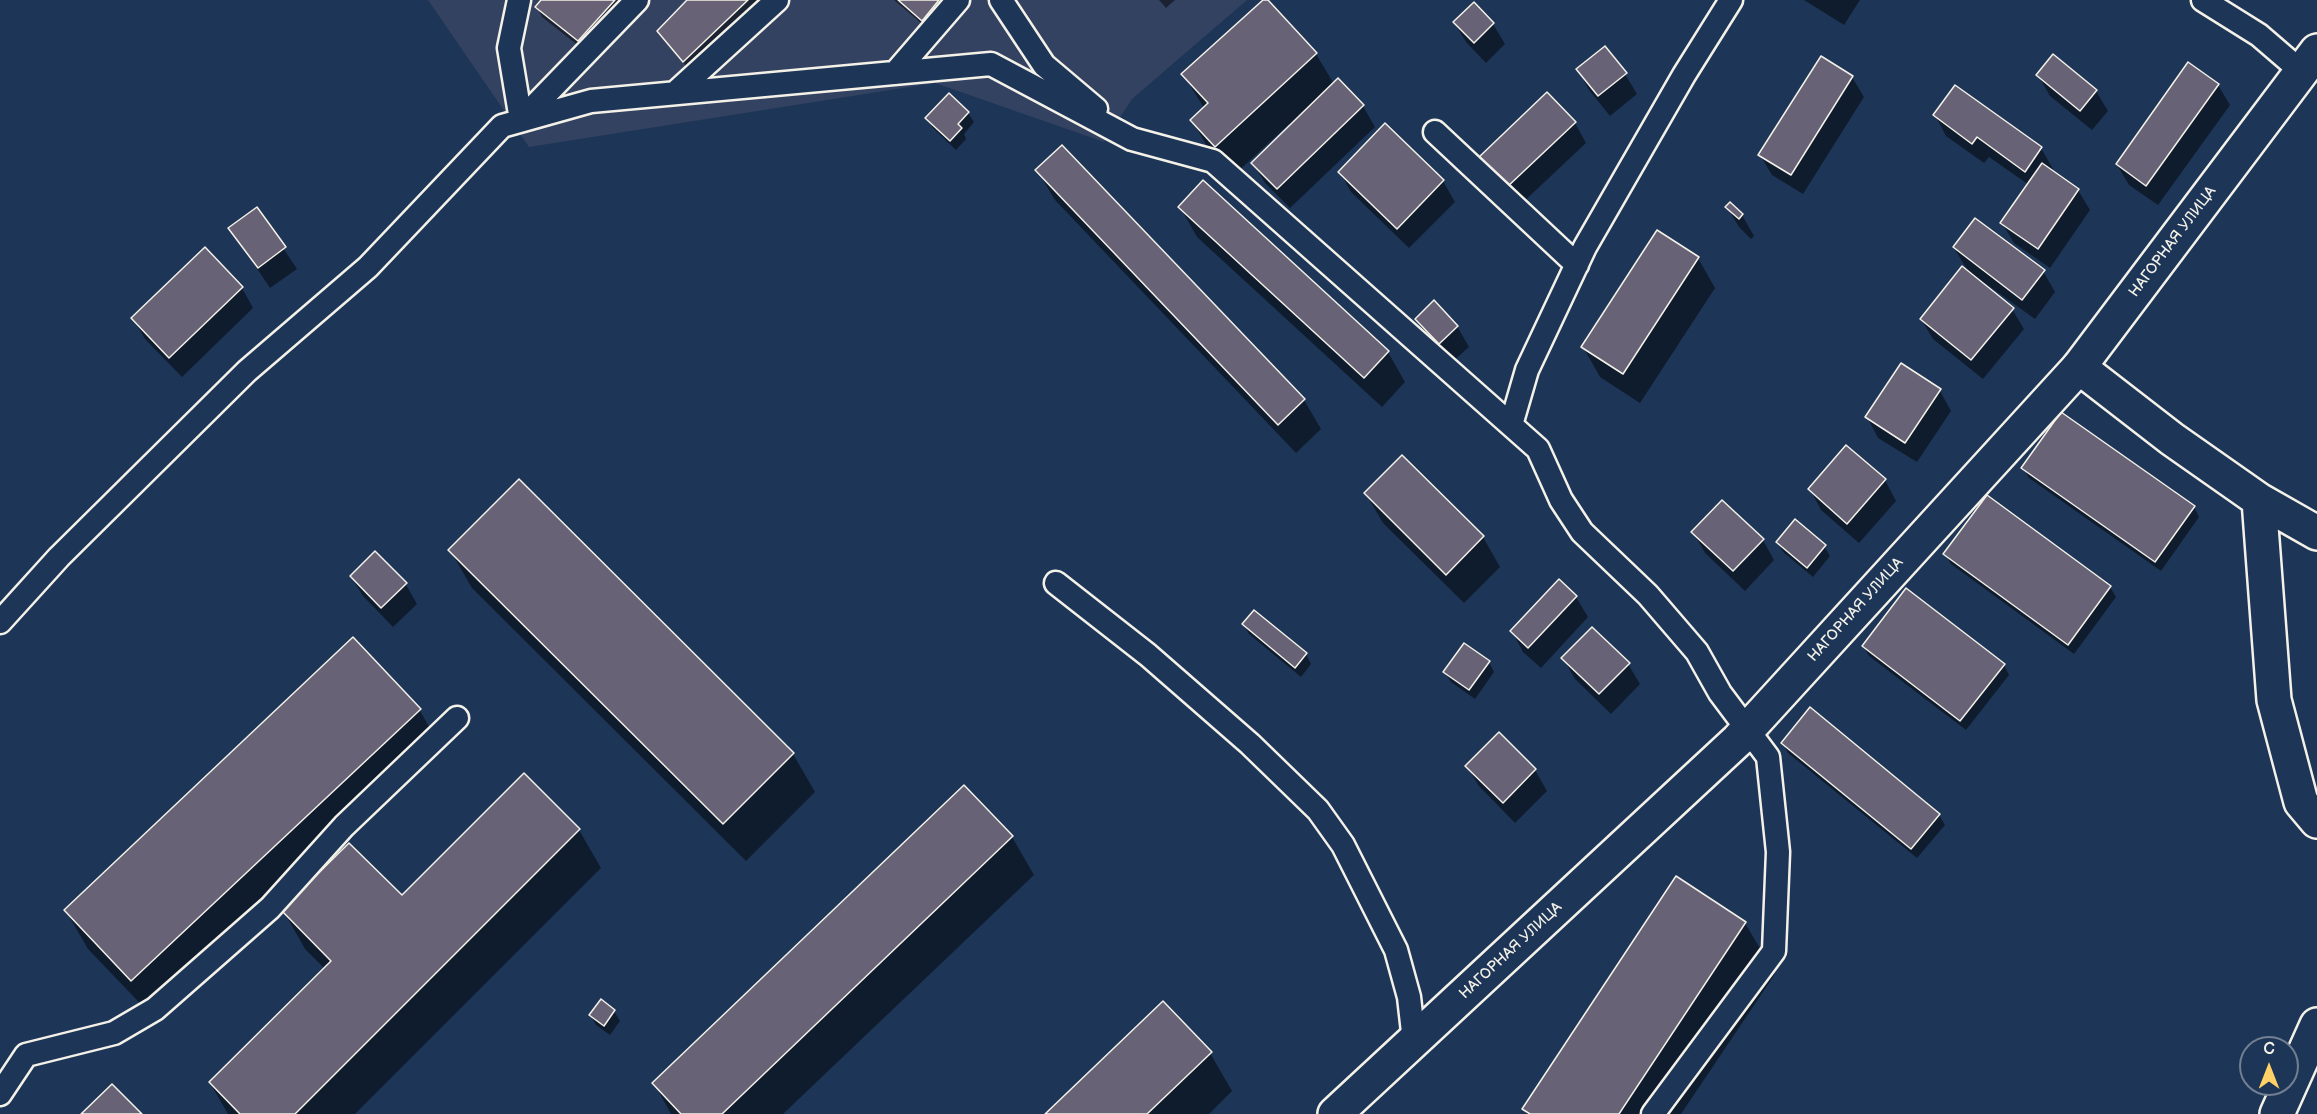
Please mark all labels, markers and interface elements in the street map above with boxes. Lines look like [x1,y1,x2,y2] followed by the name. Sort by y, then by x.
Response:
[2126,183,2220,301] street label: НАГОРНАЯ УЛИЦА
[1805,554,1907,666] street label: НАГОРНАЯ УЛИЦА
[1456,899,1566,1003] street label: НАГОРНАЯ УЛИЦА
[2239,1036,2299,1096] north arrow
[2263,1040,2275,1059] text: С

